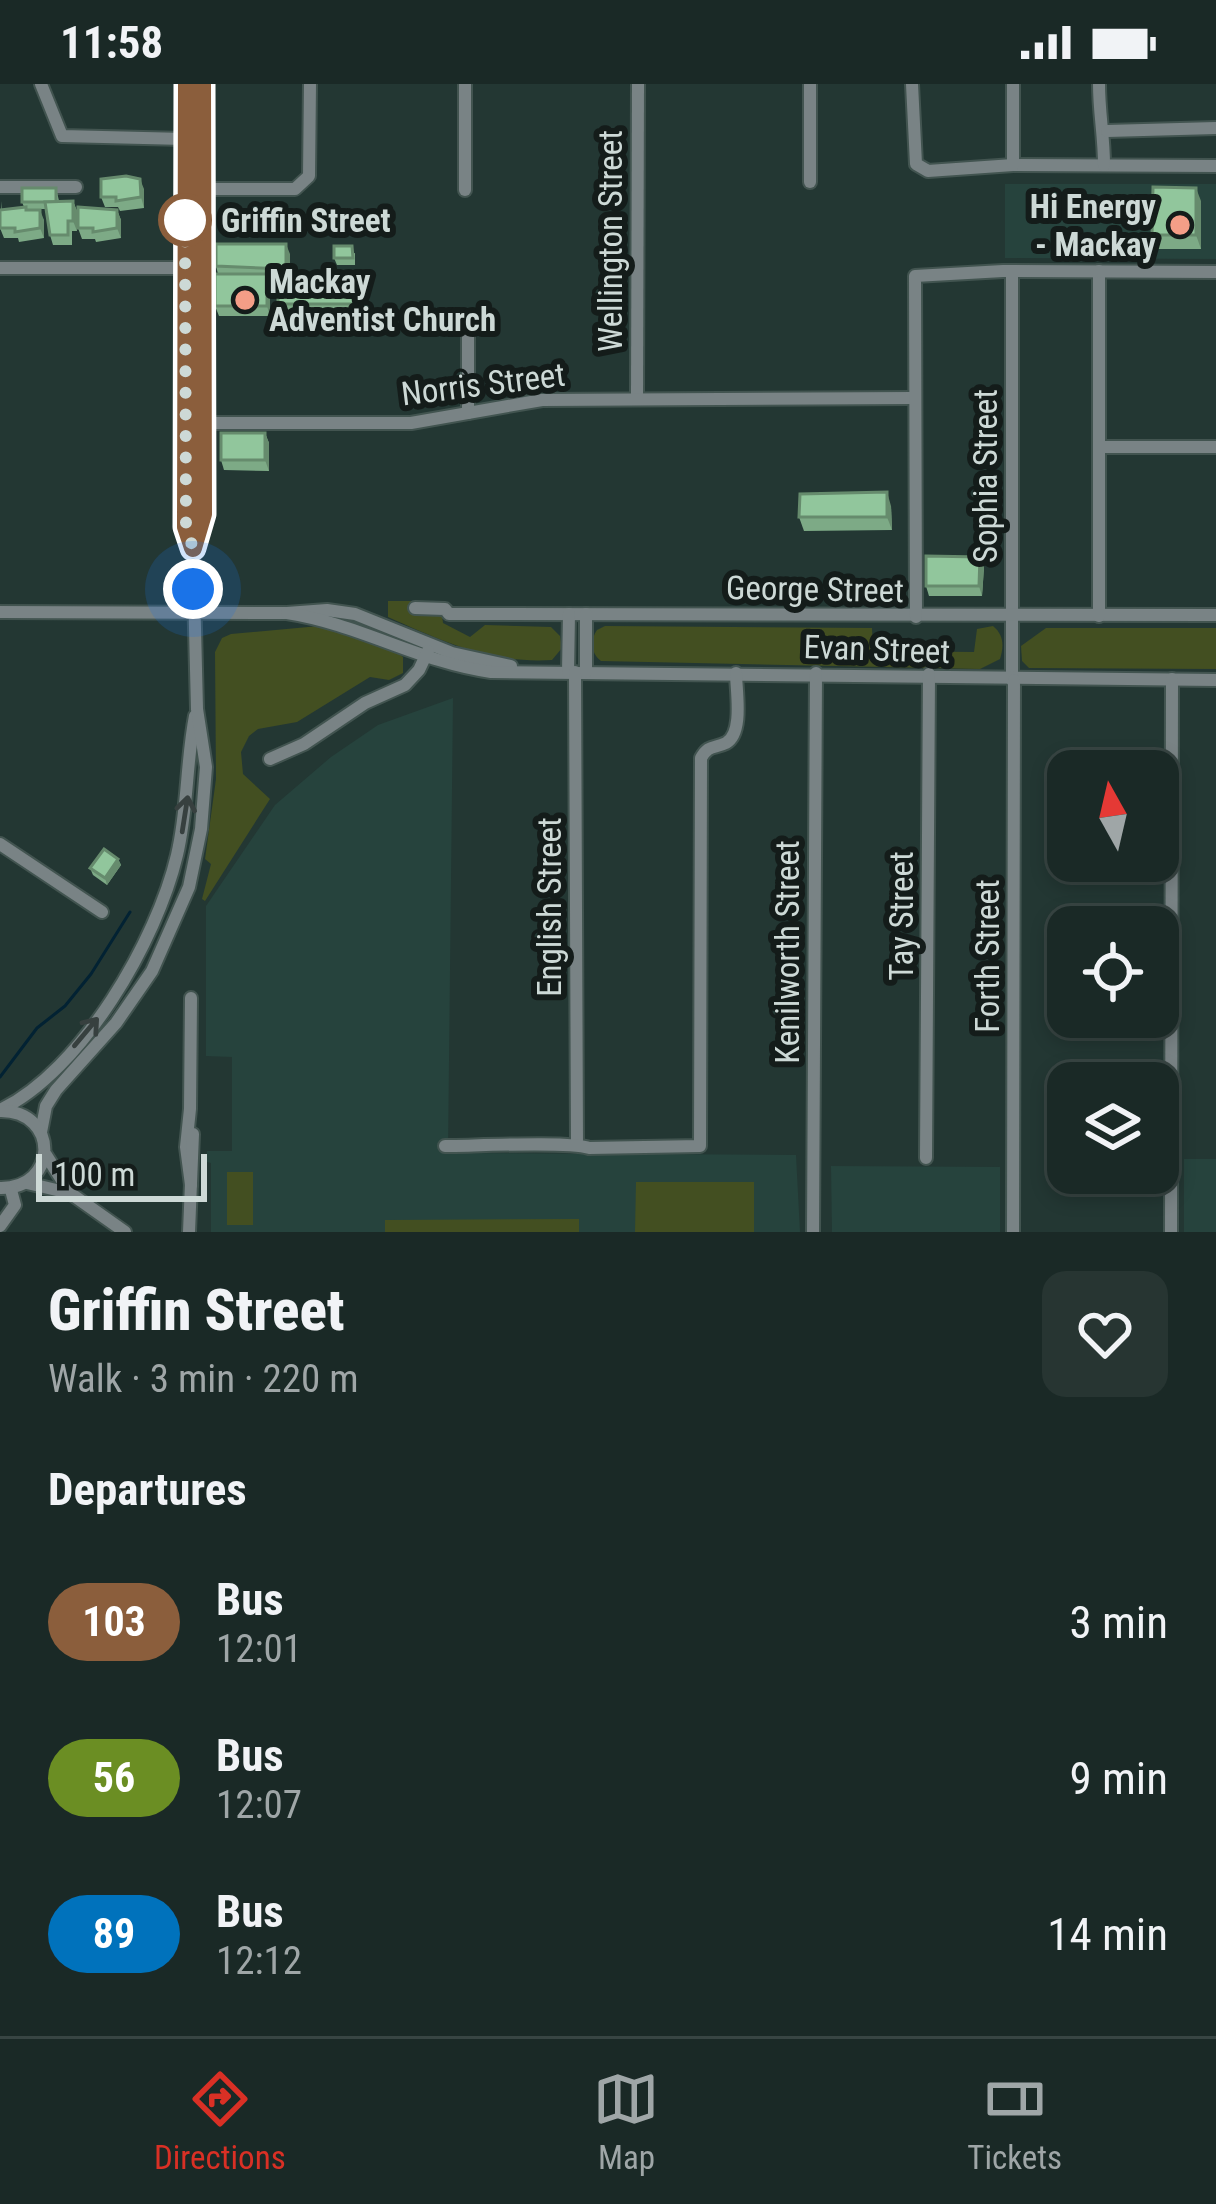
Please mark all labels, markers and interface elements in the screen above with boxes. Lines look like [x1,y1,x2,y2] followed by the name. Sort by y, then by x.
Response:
[60,16,163,69] text: 11:58
[591,130,630,352] street label: Wellington Street
[1030,187,1156,264] place label: Hi Energy - Mackay
[160,195,210,245] marker: Griffin Street
[221,201,391,240] place label: Griffin Street
[1167,212,1193,238] marker: Hi Energy - Mackay
[269,262,496,339] place label: Mackay Adventist Church
[232,287,258,313] marker: Mackay Adventist Church
[399,355,567,413] street label: Norris Street
[966,389,1005,563] street label: Sophia Street
[163,559,223,619] your location
[726,568,904,610] street label: George Street
[803,627,951,671] street label: Evan Street
[1047,750,1179,882] north arrow
[1047,750,1179,1194] map controls
[174,795,197,834] one-way arrow
[530,817,569,997] street label: English Street
[768,840,807,1064] street label: Kenilworth Street
[882,851,921,981] street label: Tay Street
[968,879,1007,1033] street label: Forth Street
[1047,906,1179,1038] button: locate
[73,1017,99,1049] one-way arrow
[1047,1062,1179,1194] button: layers
[36,1148,207,1201] scale bar
[54,1155,135,1194] text: 100 m
[1042,1271,1168,1397] button: heart
[48,1277,344,1344] text: Griffin Street
[48,1356,359,1402] text: Walk · 3 min · 220 m
[48,1463,247,1516] text: Departures
[216,1573,284,1626] text: Bus
[1069,1596,1168,1649] text: 3 min
[82,1597,146,1646] text: 103
[216,1626,302,1672] text: 12:01
[216,1729,284,1782] text: Bus
[1069,1752,1168,1805] text: 9 min
[93,1753,135,1802] text: 56
[216,1782,302,1828] text: 12:07
[216,1885,284,1938] text: Bus
[1047,1908,1168,1961] text: 14 min
[93,1909,135,1958] text: 89
[216,1938,302,1984] text: 12:12
[154,2066,286,2177] tab: Directions
[593,2066,659,2177] tab: Map
[967,2066,1062,2177] tab: Tickets

